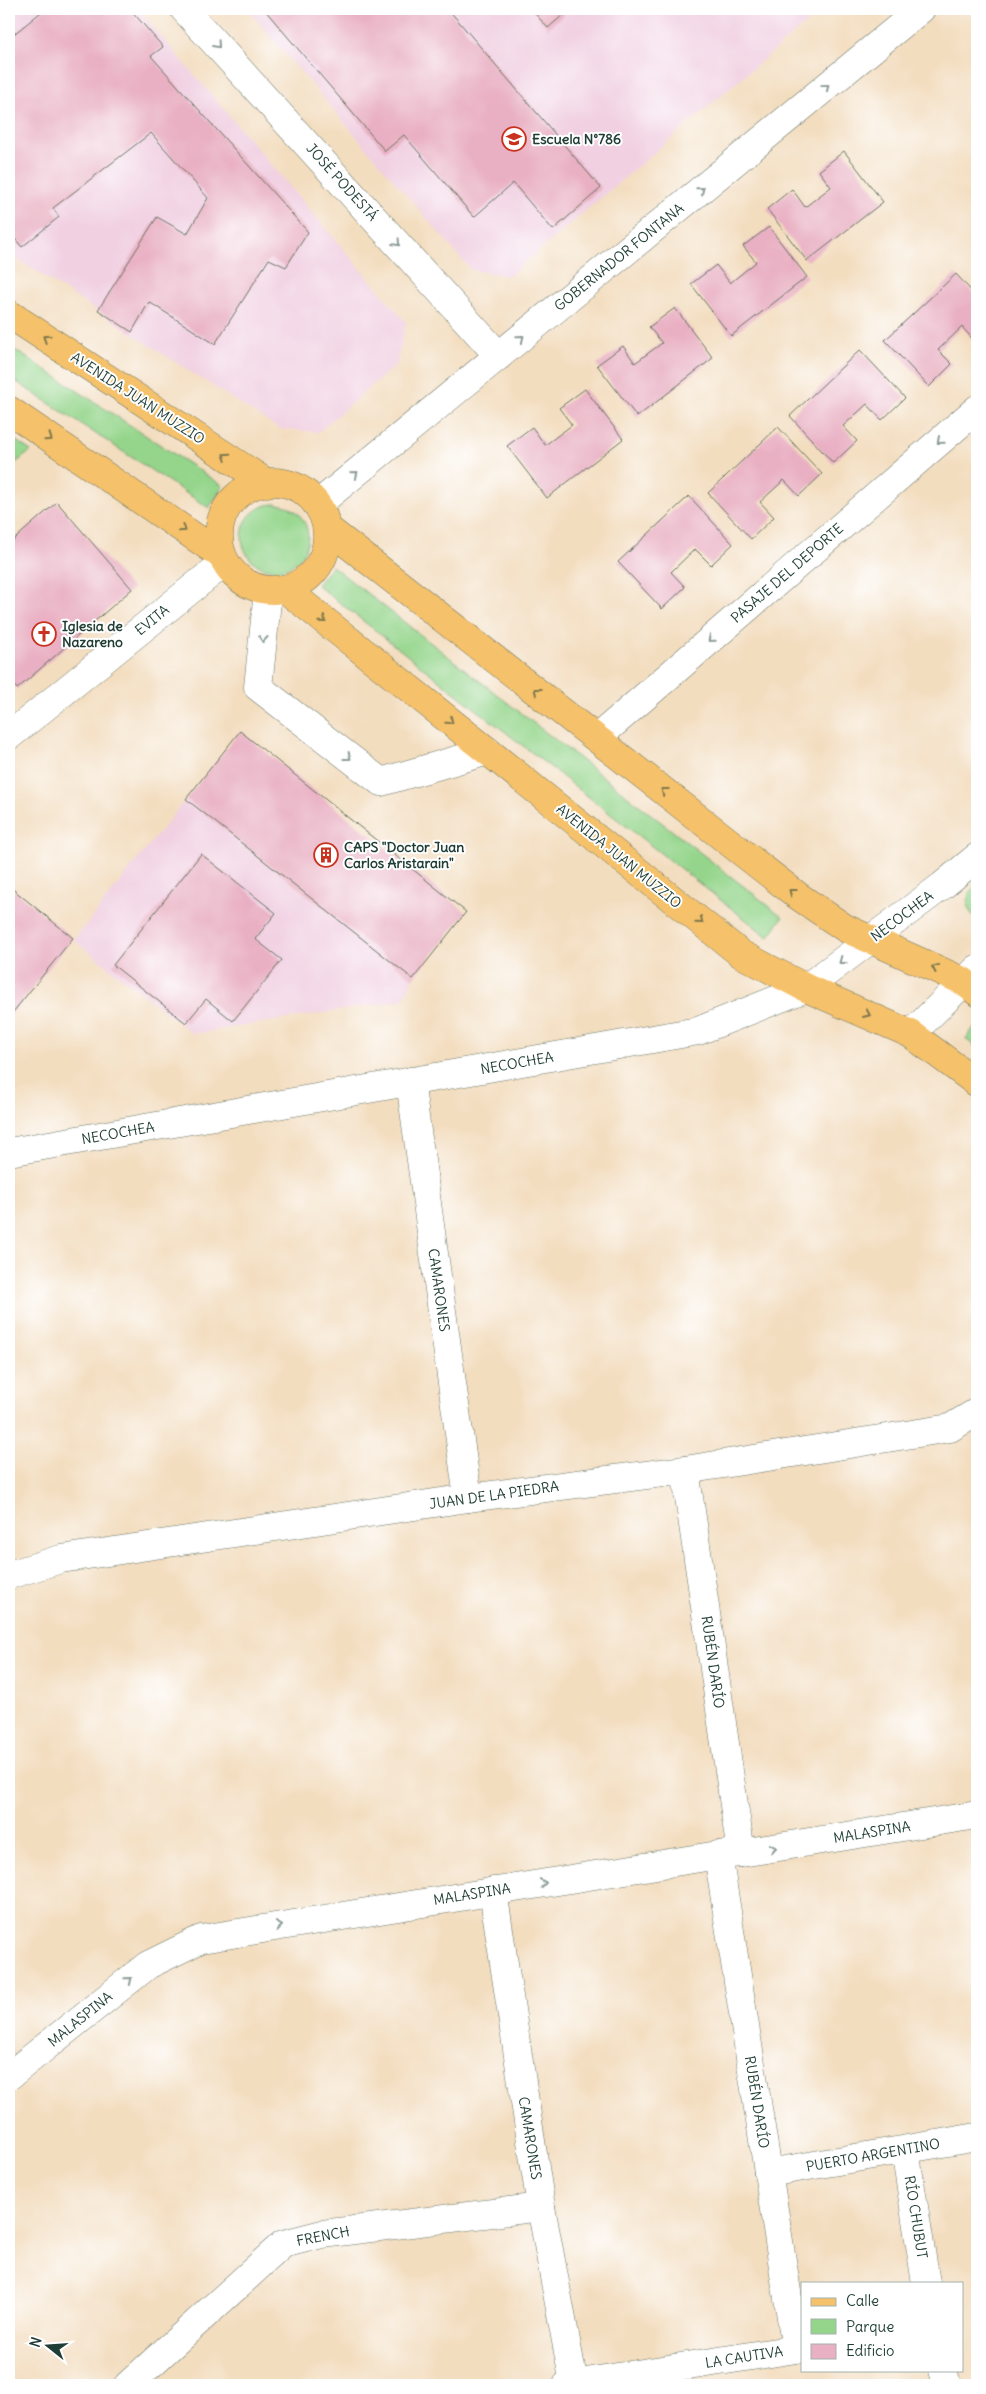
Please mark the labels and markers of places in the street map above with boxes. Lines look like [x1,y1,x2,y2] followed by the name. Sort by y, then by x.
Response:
[501,126,527,152] school or university icon: Escuela N°786
[532,130,621,148] place label: Escuela N°786
[62,617,123,651] place label: Iglesia de Nazareno
[31,621,57,647] church icon: Iglesia de Nazareno
[344,838,464,872] place label: CAPS "Doctor Juan Carlos Aristarain"
[313,842,339,868] building icon: CAPS "Doctor Juan Carlos Aristarain"

